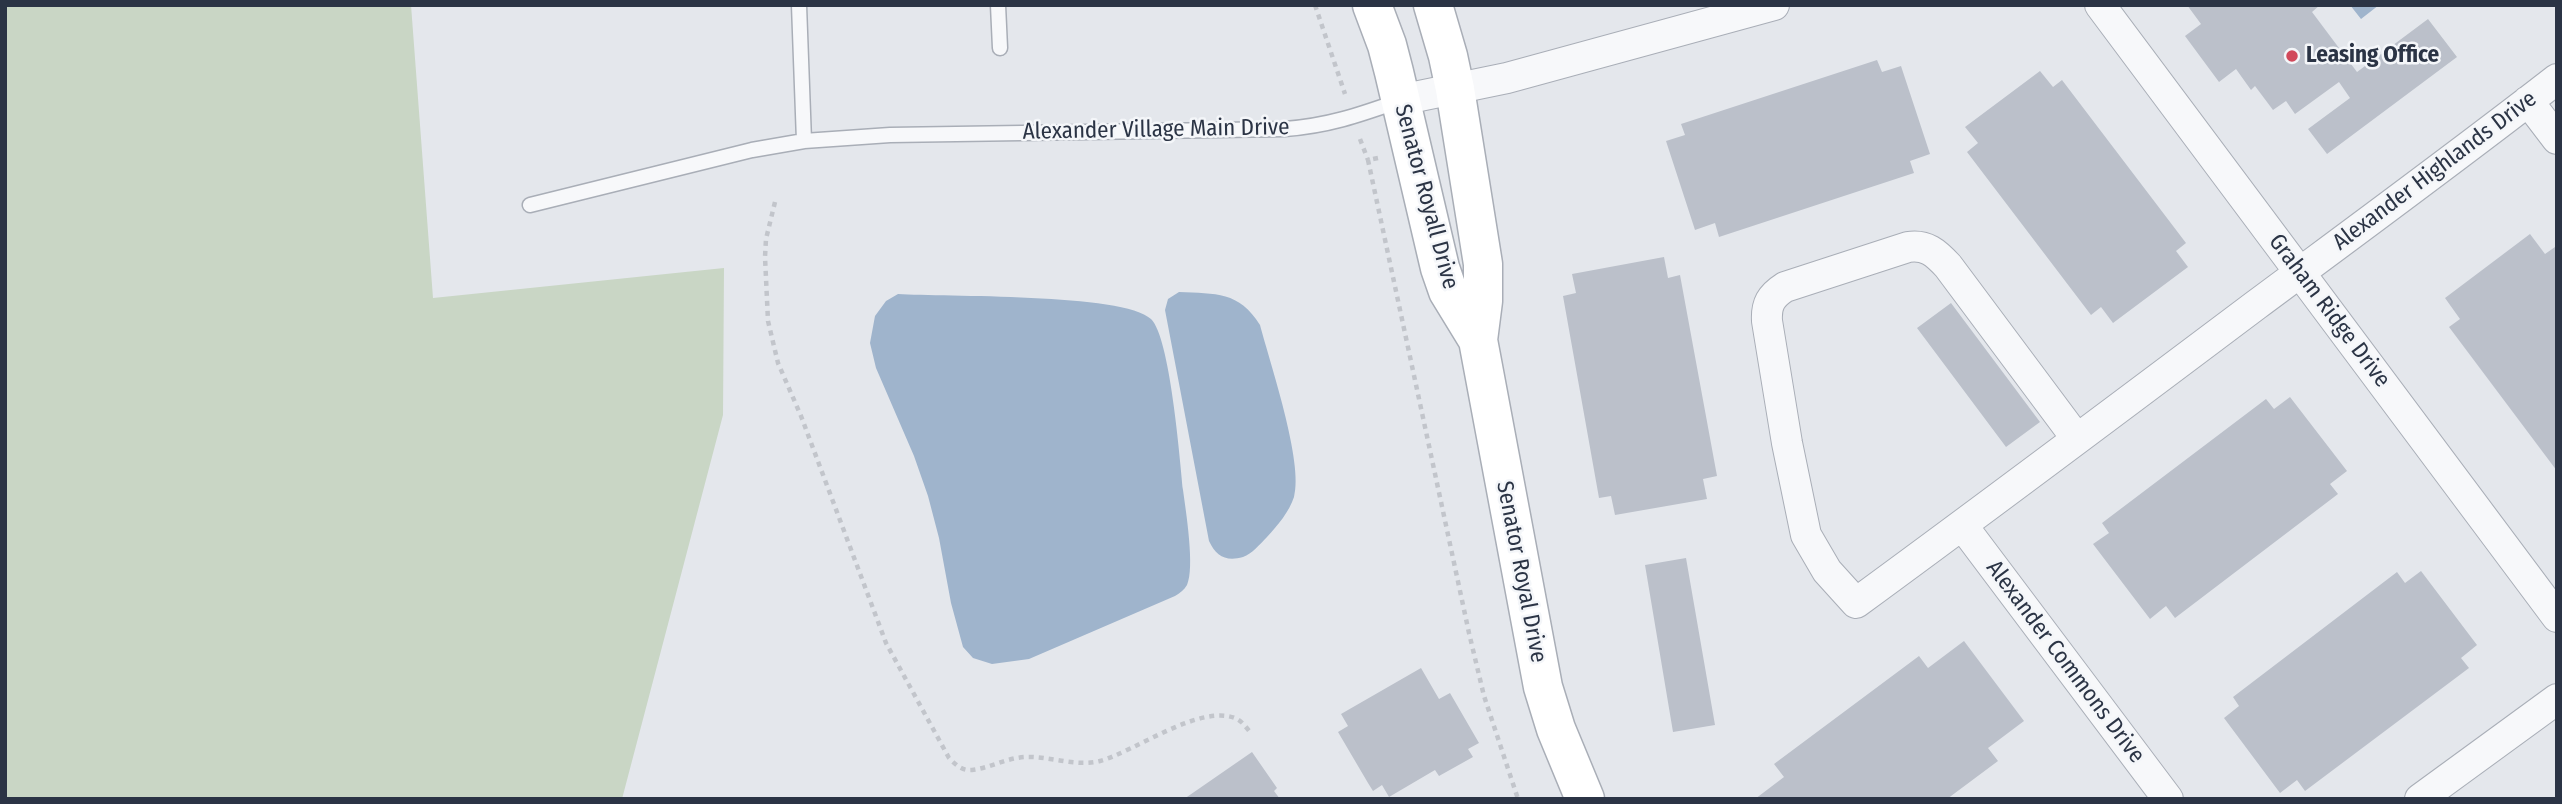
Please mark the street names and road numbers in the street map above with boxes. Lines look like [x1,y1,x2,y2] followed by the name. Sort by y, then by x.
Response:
[2328,85,2542,257] street label: Alexander Highlands Drive
[1388,102,1464,292] street label: Senator Royall Drive
[1022,114,1290,146] street label: Alexander Village Main Drive
[2262,229,2396,393] street label: Graham Ridge Drive
[1490,479,1552,665] street label: Senator Royal Drive
[1980,555,2150,769] street label: Alexander Commons Drive

